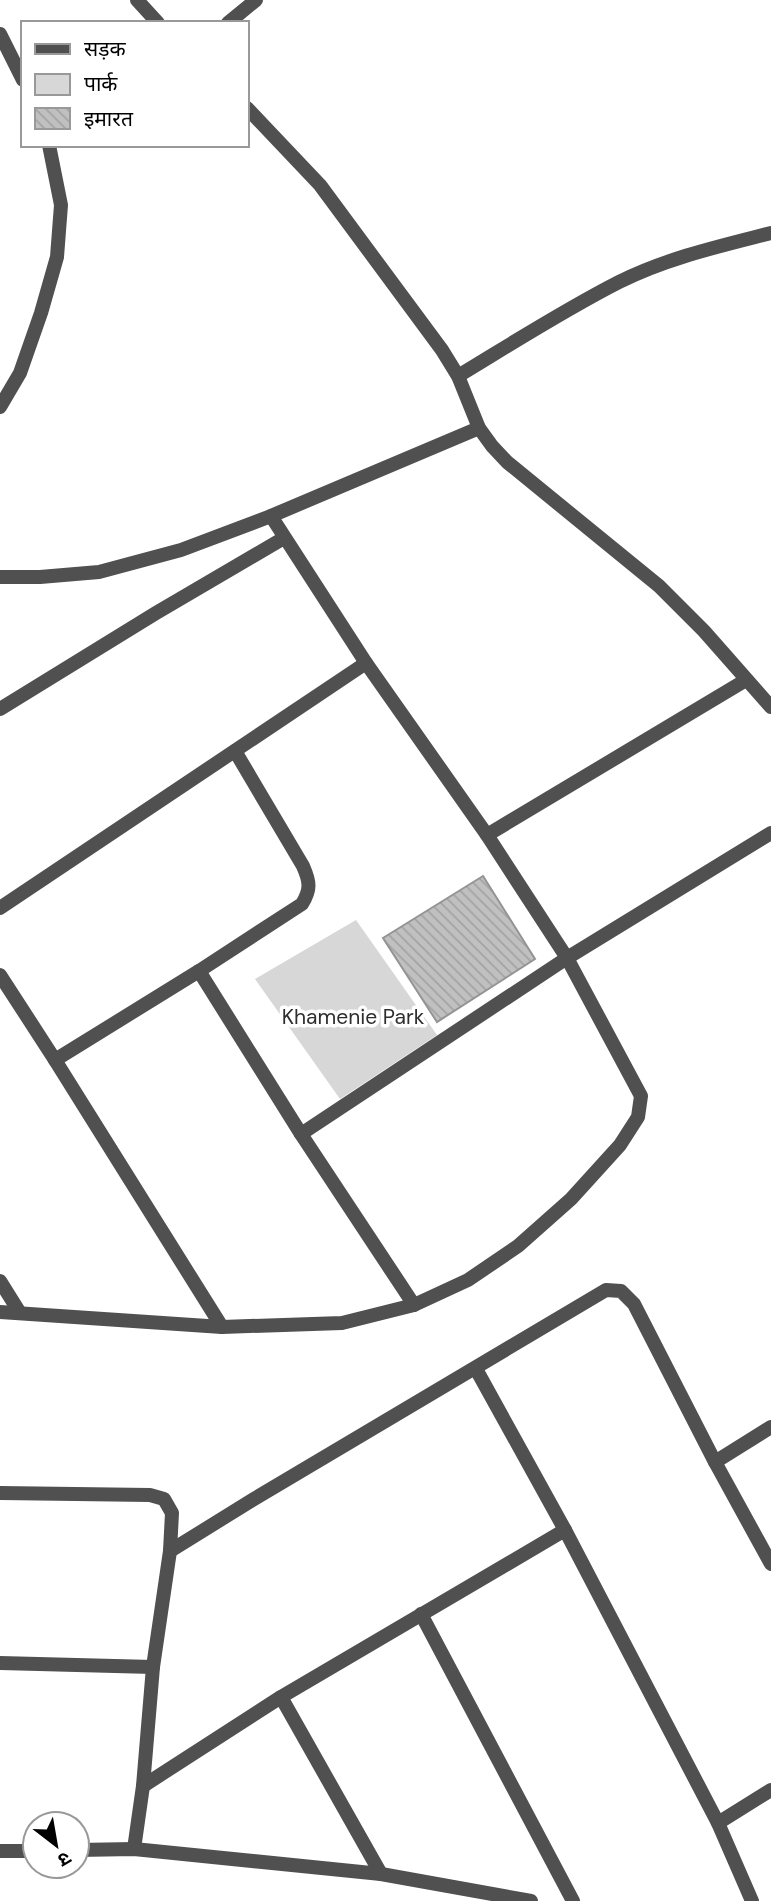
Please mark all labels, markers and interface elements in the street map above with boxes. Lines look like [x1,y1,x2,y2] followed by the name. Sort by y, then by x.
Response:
[21,21,248,147] legend
[84,35,126,63] text: सड़क
[84,70,118,98] text: पार्क
[84,105,134,133] text: इमारत
[282,1003,425,1031] park label: Khamenie Park
[21,1810,91,1880] north arrow
[53,1846,76,1873] text: उ

